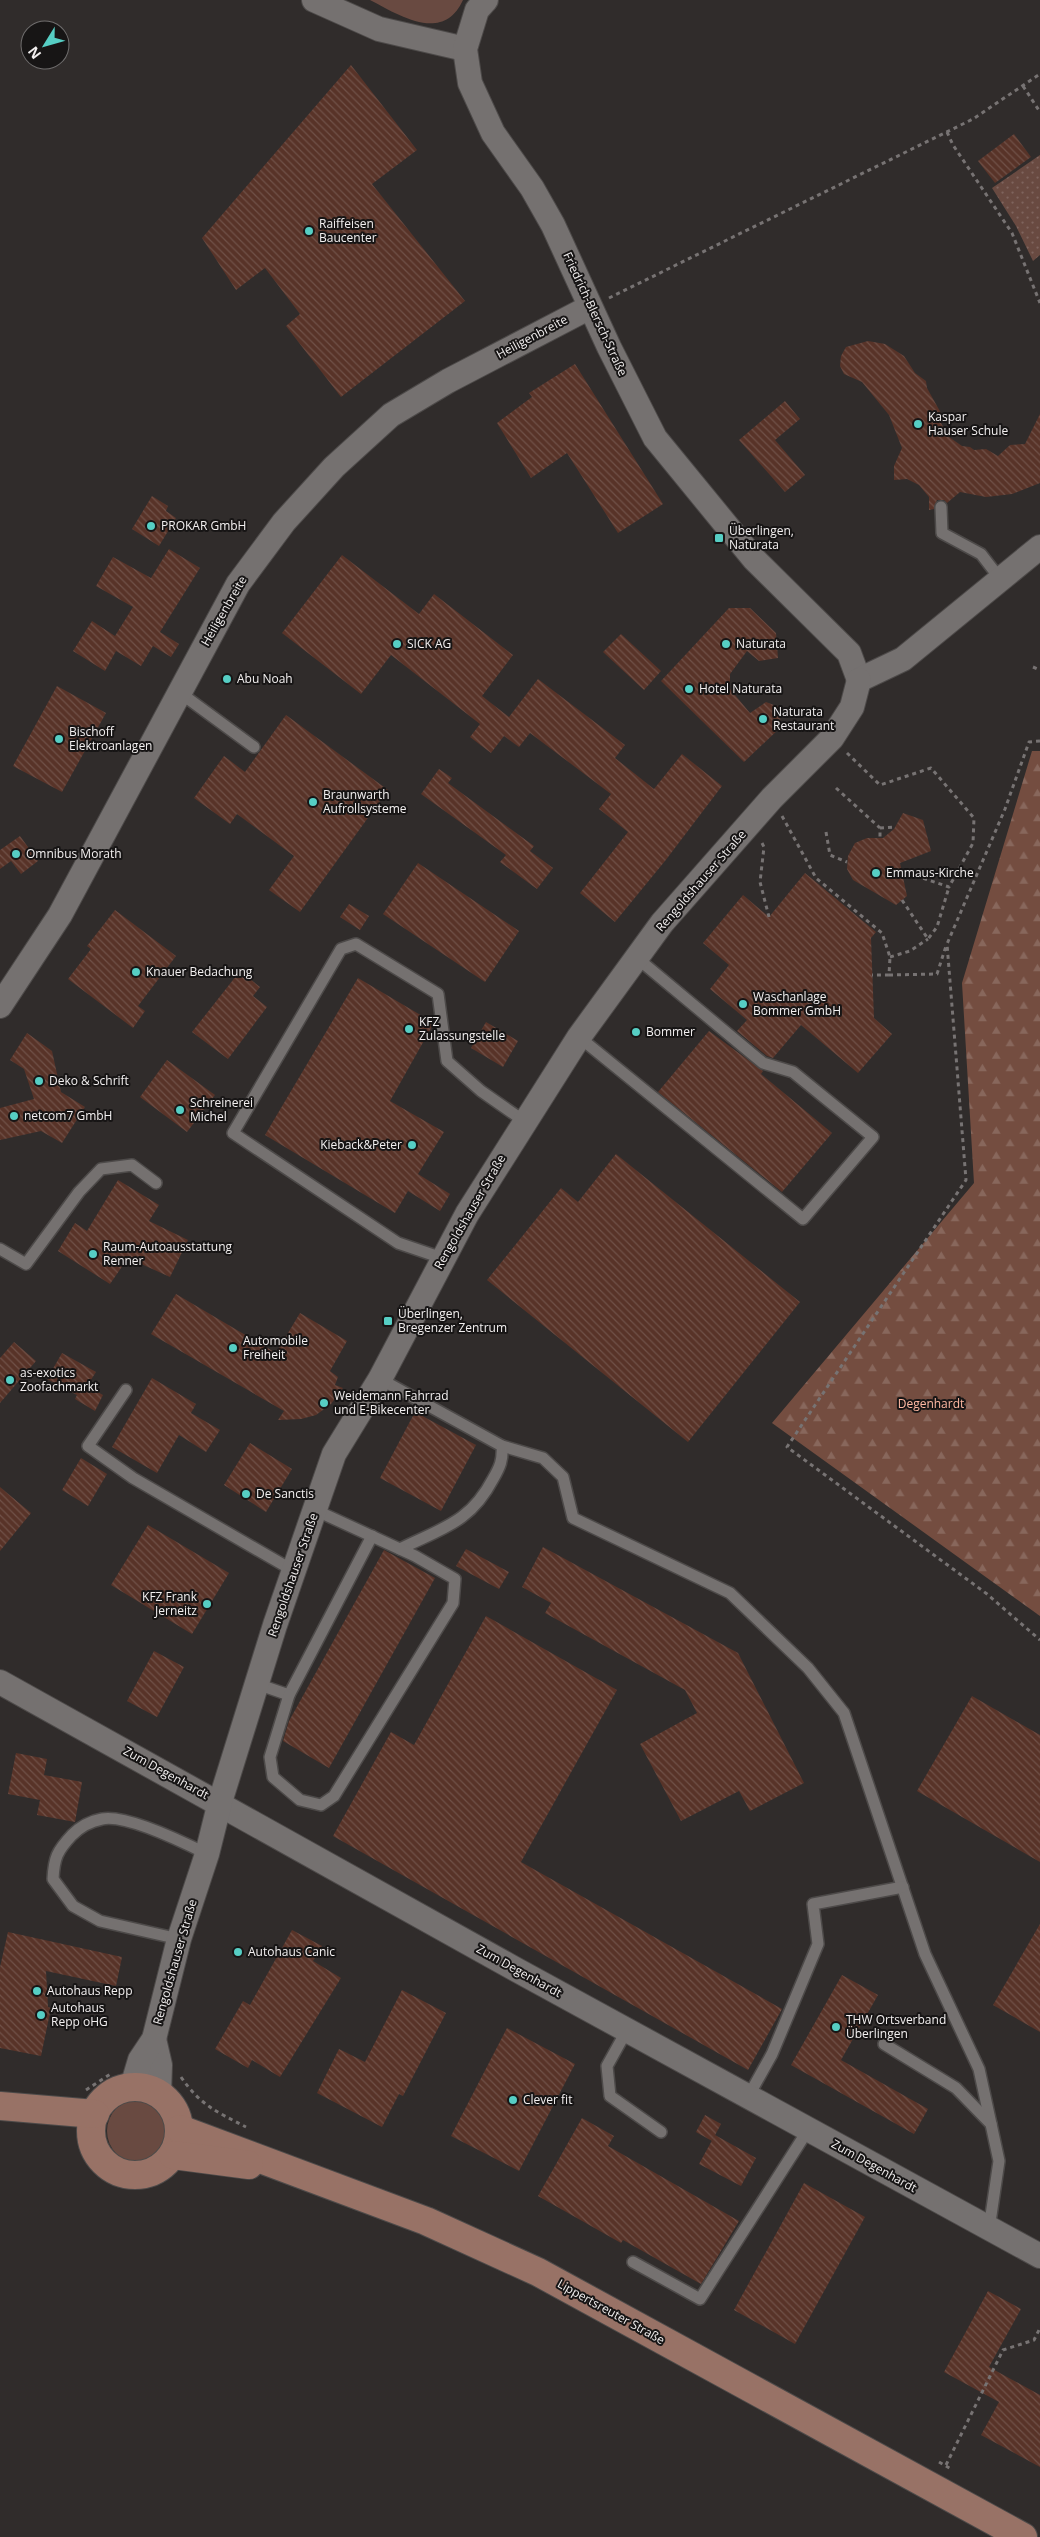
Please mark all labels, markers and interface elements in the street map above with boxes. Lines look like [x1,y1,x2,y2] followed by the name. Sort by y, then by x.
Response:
[20,20,70,70] north arrow
[23,43,45,63] text: N
[319,215,377,246] place label: Raiffeisen Baucenter
[303,225,315,237] marker: Raiffeisen Baucenter
[559,249,632,379] street label: Friedrich-Blersch-Straße
[493,311,571,362] street label: Heiligenbreite
[928,408,1008,439] place label: Kaspar Hauser Schule
[912,418,924,430] marker: Kaspar Hauser Schule
[161,517,246,534] place label: PROKAR GmbH
[145,520,157,532] marker: PROKAR GmbH
[729,522,794,553] place label: Überlingen, Naturata
[713,532,725,544] marker: Überlingen, Naturata
[197,572,251,649] street label: Heiligenbreite
[407,635,451,652] place label: SICK AG
[736,635,786,652] place label: Naturata
[391,638,403,650] marker: SICK AG
[720,638,732,650] marker: Naturata
[237,670,293,687] place label: Abu Noah
[221,673,233,685] marker: Abu Noah
[699,680,782,697] place label: Hotel Naturata
[683,683,695,695] marker: Hotel Naturata
[773,703,834,734] place label: Naturata Restaurant
[757,713,769,725] marker: Naturata Restaurant
[69,723,152,754] place label: Bischoff Elektroanlagen
[53,733,65,745] marker: Bischoff Elektroanlagen
[323,786,407,817] place label: Braunwarth Aufrollsysteme
[307,796,319,808] marker: Braunwarth Aufrollsysteme
[652,826,750,935] street label: Rengoldshauser Straße
[26,845,122,862] place label: Omnibus Morath
[10,848,22,860] marker: Omnibus Morath
[886,864,974,881] place label: Emmaus-Kirche
[870,867,882,879] marker: Emmaus-Kirche
[146,963,253,980] place label: Knauer Bedachung
[130,966,142,978] marker: Knauer Bedachung
[753,988,841,1019] place label: Waschanlage Bommer GmbH
[737,998,749,1010] marker: Waschanlage Bommer GmbH
[419,1013,505,1044] place label: KFZ Zulassungstelle
[403,1023,415,1035] marker: KFZ Zulassungstelle
[646,1023,695,1040] place label: Bommer
[630,1026,642,1038] marker: Bommer
[49,1072,129,1089] place label: Deko & Schrift
[33,1075,45,1087] marker: Deko & Schrift
[190,1094,253,1125] place label: Schreinerei Michel
[174,1104,186,1116] marker: Schreinerei Michel
[24,1107,112,1124] place label: netcom7 GmbH
[8,1110,20,1122] marker: netcom7 GmbH
[320,1136,402,1153] place label: Kieback&Peter
[406,1139,418,1151] marker: Kieback&Peter
[430,1151,510,1272] street label: Rengoldshauser Straße
[103,1238,233,1269] place label: Raum-Autoausstattung Renner
[87,1248,99,1260] marker: Raum-Autoausstattung Renner
[398,1305,507,1336] place label: Überlingen, Bregenzer Zentrum
[382,1315,394,1327] marker: Überlingen, Bregenzer Zentrum
[243,1332,308,1363] place label: Automobile Freiheit
[227,1342,239,1354] marker: Automobile Freiheit
[20,1364,98,1395] place label: as-exotics Zoofachmarkt
[4,1374,16,1386] marker: as-exotics Zoofachmarkt
[334,1387,449,1418] place label: Weidemann Fahrrad und E-Bikecenter
[898,1395,964,1412] park label: Degenhardt
[318,1397,330,1409] marker: Weidemann Fahrrad und E-Bikecenter
[256,1485,314,1502] place label: De Sanctis
[240,1488,252,1500] marker: De Sanctis
[263,1510,322,1639] street label: Rengoldshauser Straße
[142,1588,198,1619] place label: KFZ Frank Jerneitz
[201,1598,213,1610] marker: KFZ Frank Jerneitz
[121,1742,212,1803] street label: Zum Degenhardt
[148,1897,201,2027] street label: Rengoldshauser Straße
[474,1940,565,2001] street label: Zum Degenhardt
[248,1943,335,1960] place label: Autohaus Canic
[232,1946,244,1958] marker: Autohaus Canic
[47,1982,133,1999] place label: Autohaus Repp
[31,1985,43,1997] marker: Autohaus Repp
[51,1999,108,2030] place label: Autohaus Repp oHG
[35,2009,47,2021] marker: Autohaus Repp oHG
[846,2011,946,2042] place label: THW Ortsverband Überlingen
[830,2021,842,2033] marker: THW Ortsverband Überlingen
[523,2091,572,2108] place label: Clever fit
[507,2094,519,2106] marker: Clever fit
[829,2135,920,2196] street label: Zum Degenhardt
[555,2275,668,2348] street label: Lippertsreuter Straße

